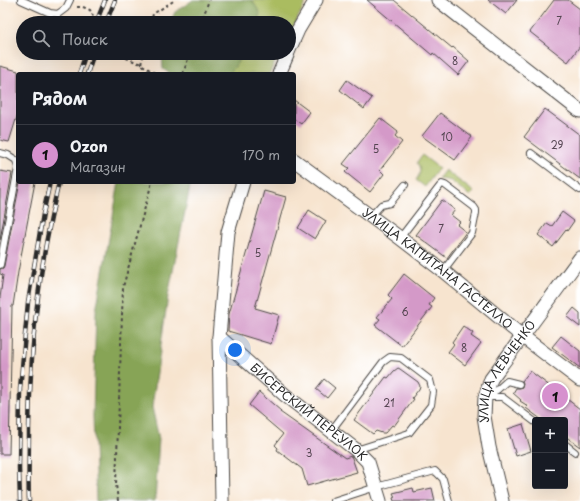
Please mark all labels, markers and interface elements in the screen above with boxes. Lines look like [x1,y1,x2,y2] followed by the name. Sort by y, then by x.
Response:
[556,13,562,28] house number: 7
[16,16,296,60] search box
[30,27,52,49] icon: search
[62,27,108,50] text: Поиск
[452,53,458,68] house number: 8
[32,85,87,111] text: Рядом
[441,129,453,144] house number: 10
[70,134,108,157] text: Ozon
[551,137,564,152] house number: 29
[373,141,379,156] house number: 5
[42,145,48,164] text: 1
[242,145,280,164] text: 170 m
[70,157,126,176] text: Магазин
[359,203,517,333] street label: УЛИЦА КАПИТАНА ГАСТЕЛЛО
[438,221,444,236] house number: 7
[255,245,261,260] house number: 5
[401,304,409,319] house number: 6
[474,316,539,424] street label: УЛИЦА ЛЕВЧЕНКО
[225,340,245,360] your location
[461,340,467,355] house number: 8
[247,359,372,464] street label: БИСЕРСКИЙ ПЕРЕУЛОК
[542,381,568,411] pin: 1
[383,395,395,410] house number: 21
[532,417,568,489] map controls
[532,417,568,453] button: +
[306,445,312,460] house number: 3
[532,453,568,489] button: −

